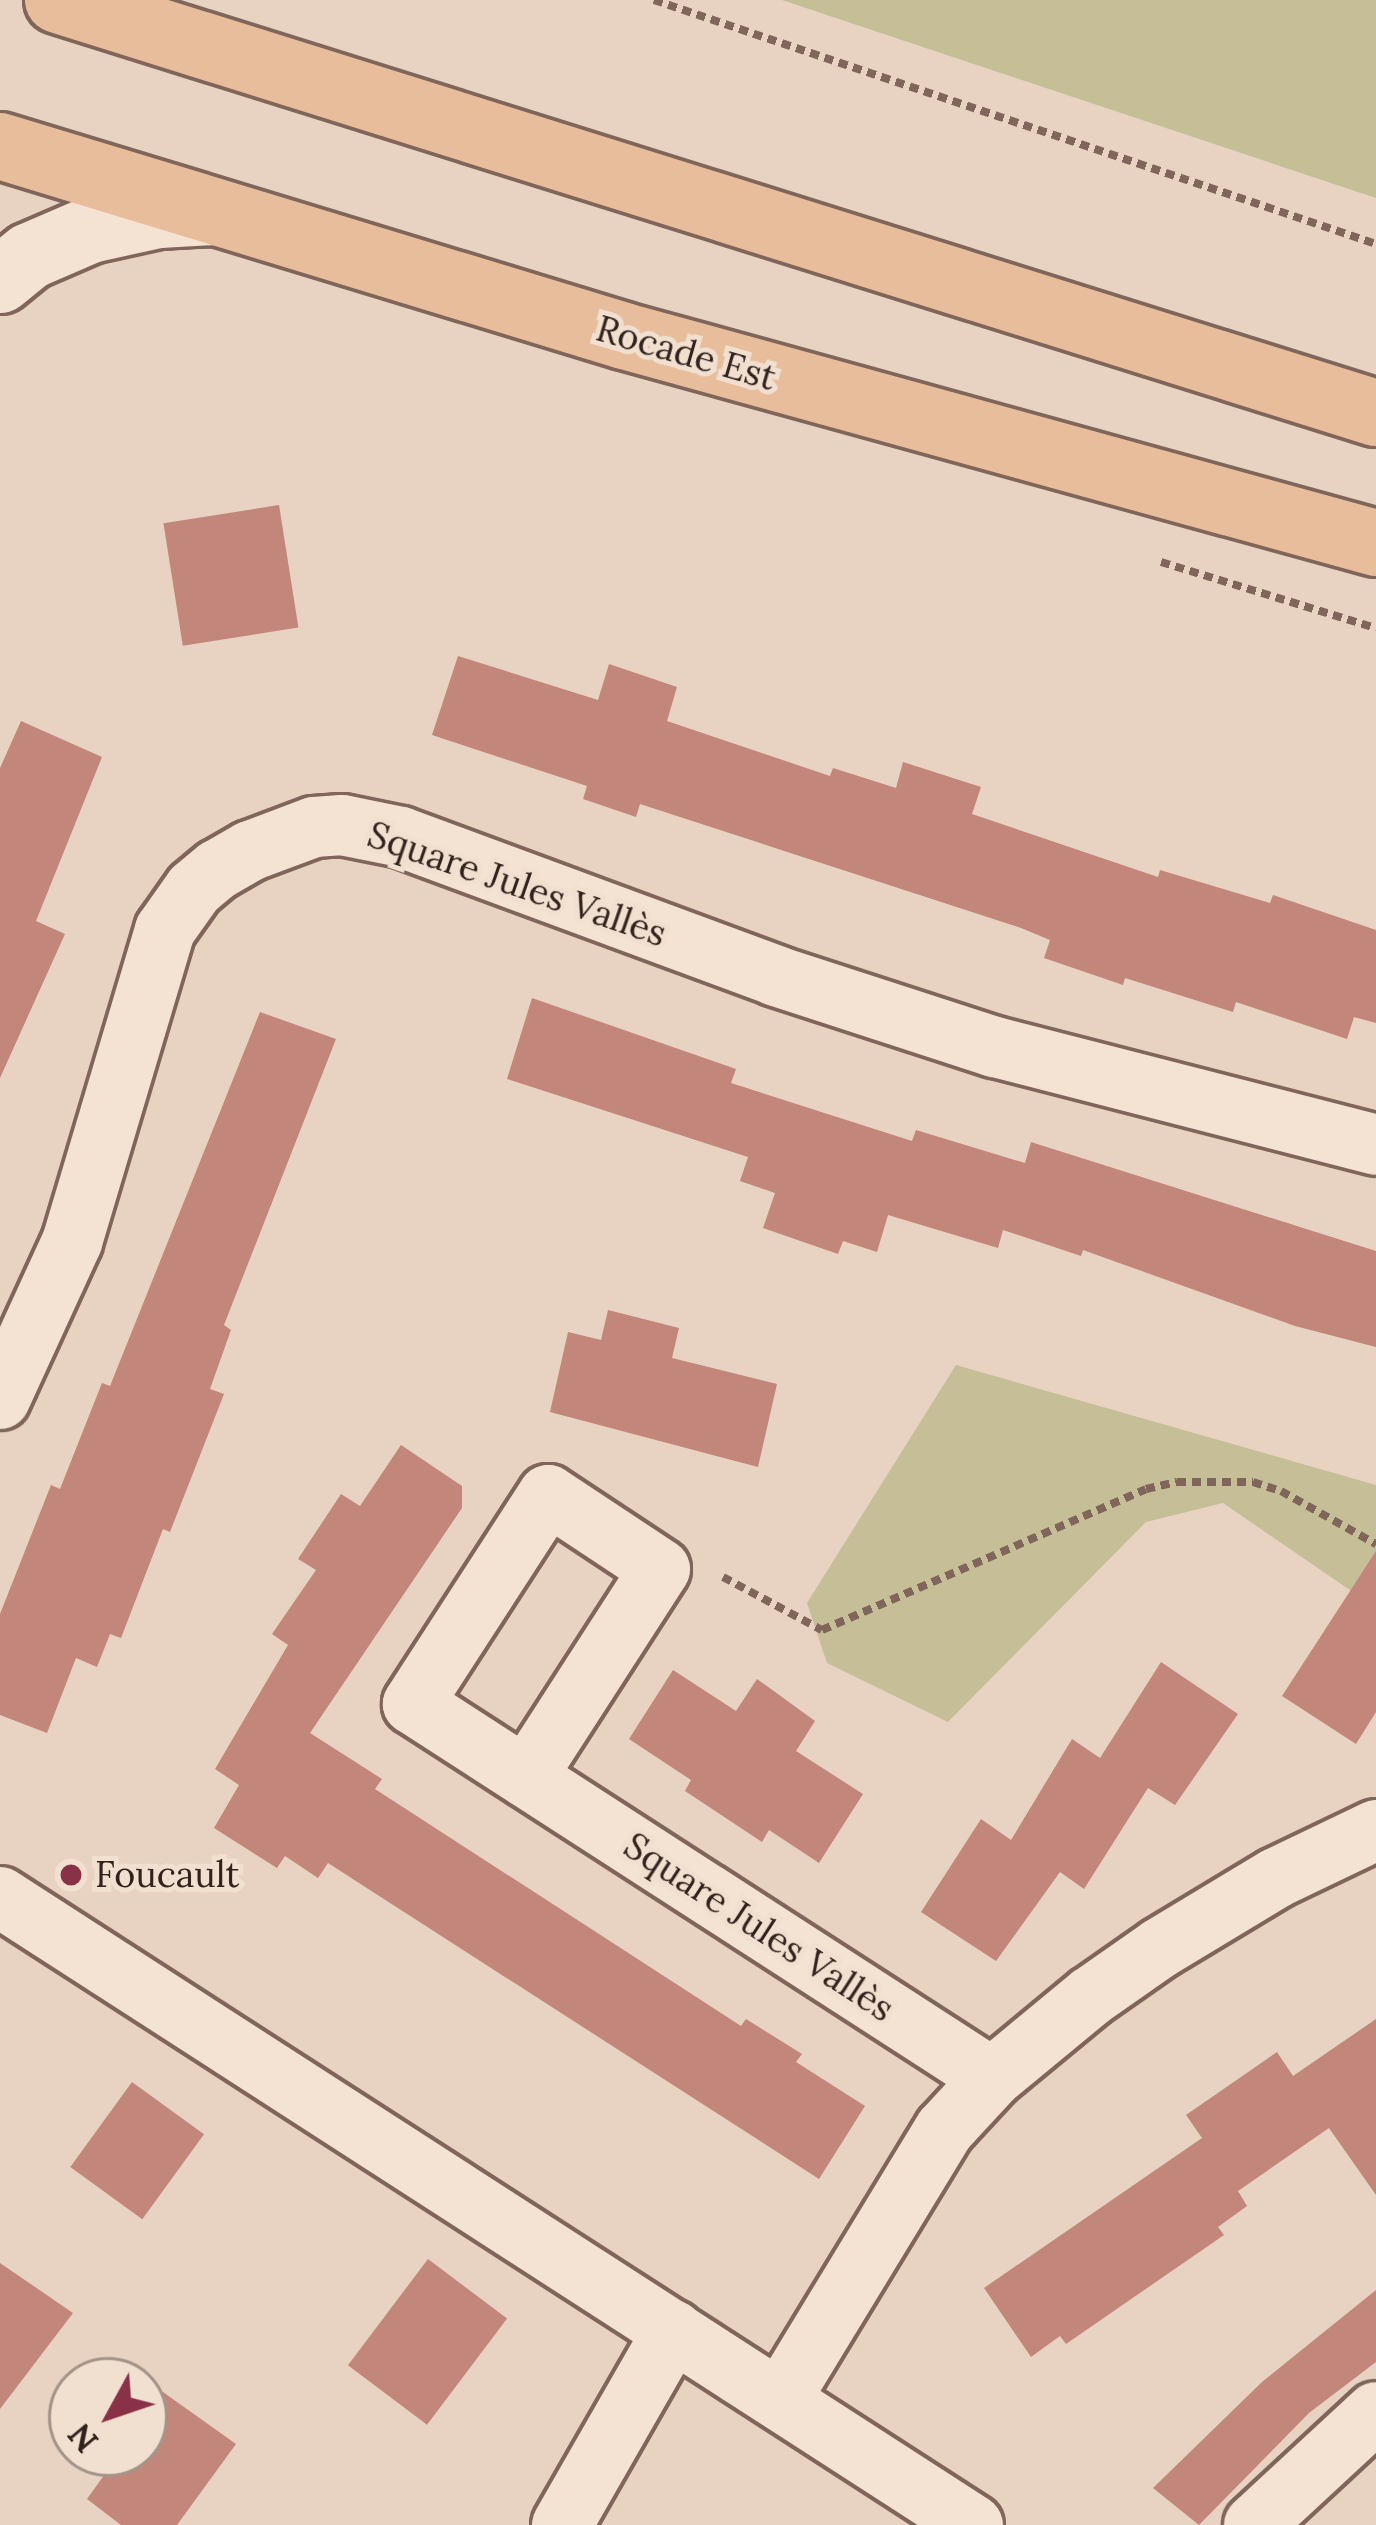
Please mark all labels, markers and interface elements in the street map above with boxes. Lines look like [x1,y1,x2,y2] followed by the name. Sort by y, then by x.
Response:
[591,307,781,399] street label: Rocade Est
[362,813,672,955] street label: Square Jules Vallès
[616,1824,902,2030] street label: Square Jules Vallès
[95,1853,239,1897] place label: Foucault
[58,1862,84,1888] marker: Foucault
[48,2357,168,2477] north arrow
[58,2415,107,2461] text: N

